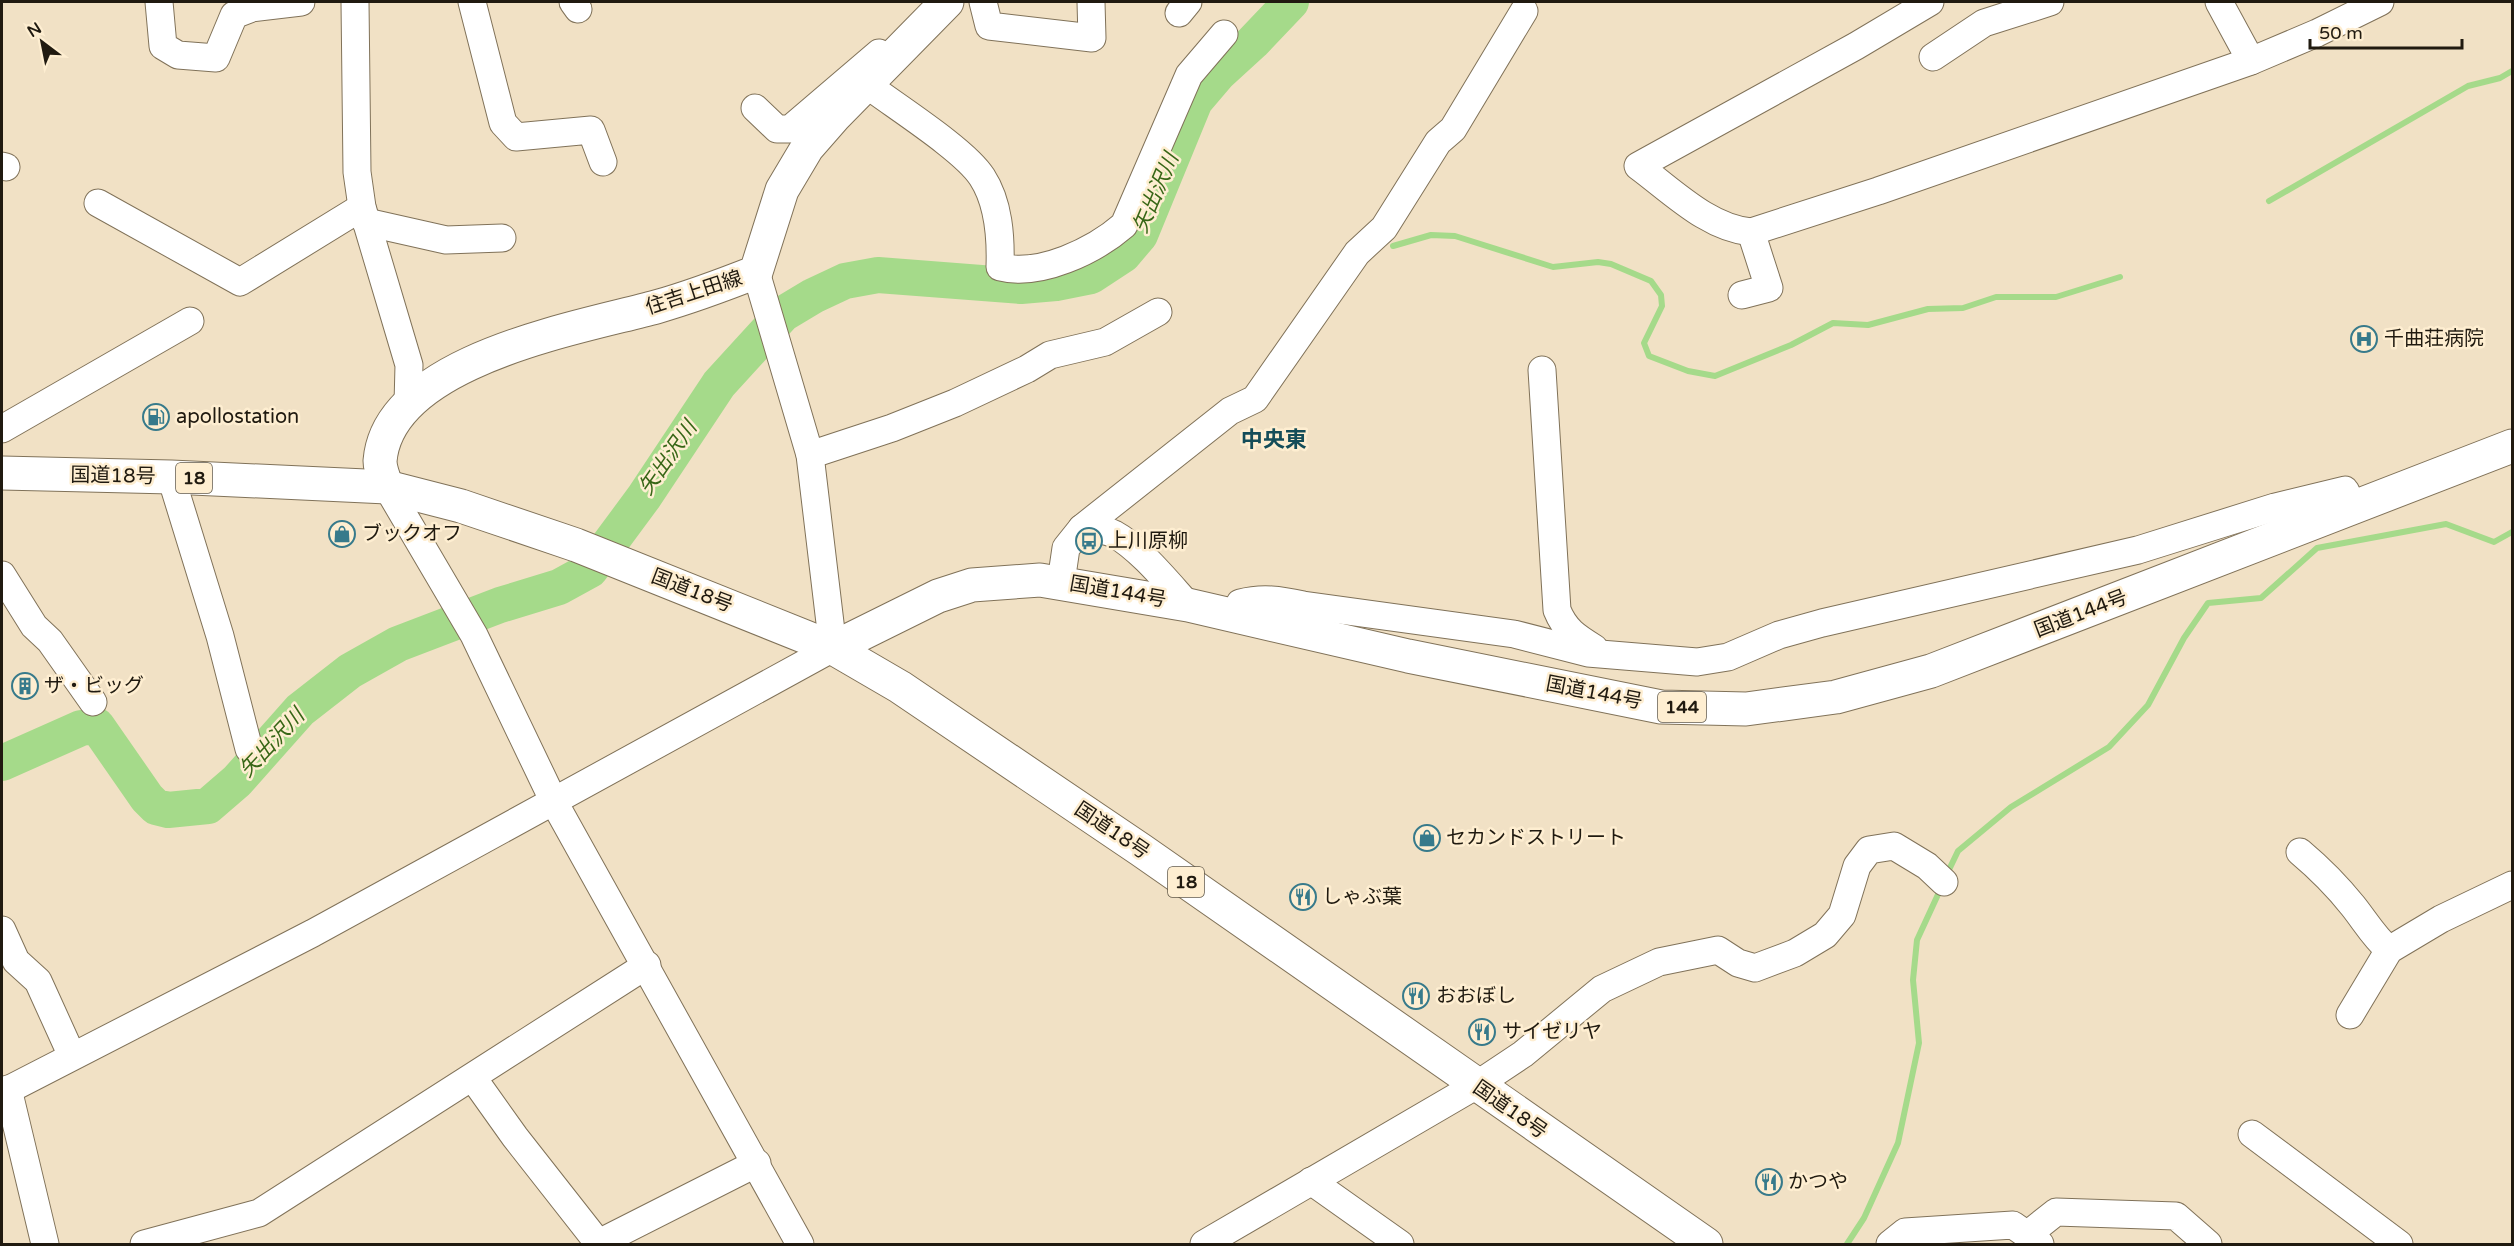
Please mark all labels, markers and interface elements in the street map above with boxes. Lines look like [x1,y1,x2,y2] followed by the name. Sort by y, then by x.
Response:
[12,12,72,72] north arrow
[2310,12,2462,50] scale bar
[24,18,45,42] text: N
[2319,22,2363,44] text: 50 m
[1128,148,1185,237] water label: 矢出沢川
[643,266,745,320] street label: 住吉上田線
[2349,324,2379,354] hospital icon: 千曲荘病院
[2384,327,2484,351] place label: 千曲荘病院
[141,402,171,432] fuel station icon: apollostation
[176,405,299,429] place label: apollostation
[634,415,703,500] water label: 矢出沢川
[1241,427,1307,453] district label: 中央東
[70,463,156,489] street label: 国道18号
[176,463,212,493] road number: 18
[327,519,357,549] shop icon: ブックオフ
[362,522,462,546] place label: ブックオフ
[1074,526,1104,556] bus stop icon: 上川原柳
[1108,529,1188,553] place label: 上川原柳
[648,565,736,617] street label: 国道18号
[1068,572,1168,612] street label: 国道144号
[2031,585,2131,643] street label: 国道144号
[10,671,40,701] building icon: ザ・ビッグ
[1544,672,1644,714] street label: 国道144号
[44,674,144,698] place label: ザ・ビッグ
[1658,692,1706,722] road number: 144
[234,702,311,782] water label: 矢出沢川
[1070,797,1154,865] street label: 国道18号
[1412,823,1442,853] shop icon: セカンドストリート
[1446,826,1626,850] place label: セカンドストリート
[1168,867,1204,897] road number: 18
[1288,882,1318,912] restaurant icon: しゃぶ葉
[1322,885,1402,909] place label: しゃぶ葉
[1401,981,1431,1011] restaurant icon: おおぼし
[1436,984,1516,1008] place label: おおぼし
[1467,1017,1497,1047] restaurant icon: サイゼリヤ
[1502,1020,1602,1044] place label: サイゼリヤ
[1468,1076,1552,1144] street label: 国道18号
[1754,1167,1784,1197] restaurant icon: かつや
[1788,1170,1848,1194] place label: かつや

